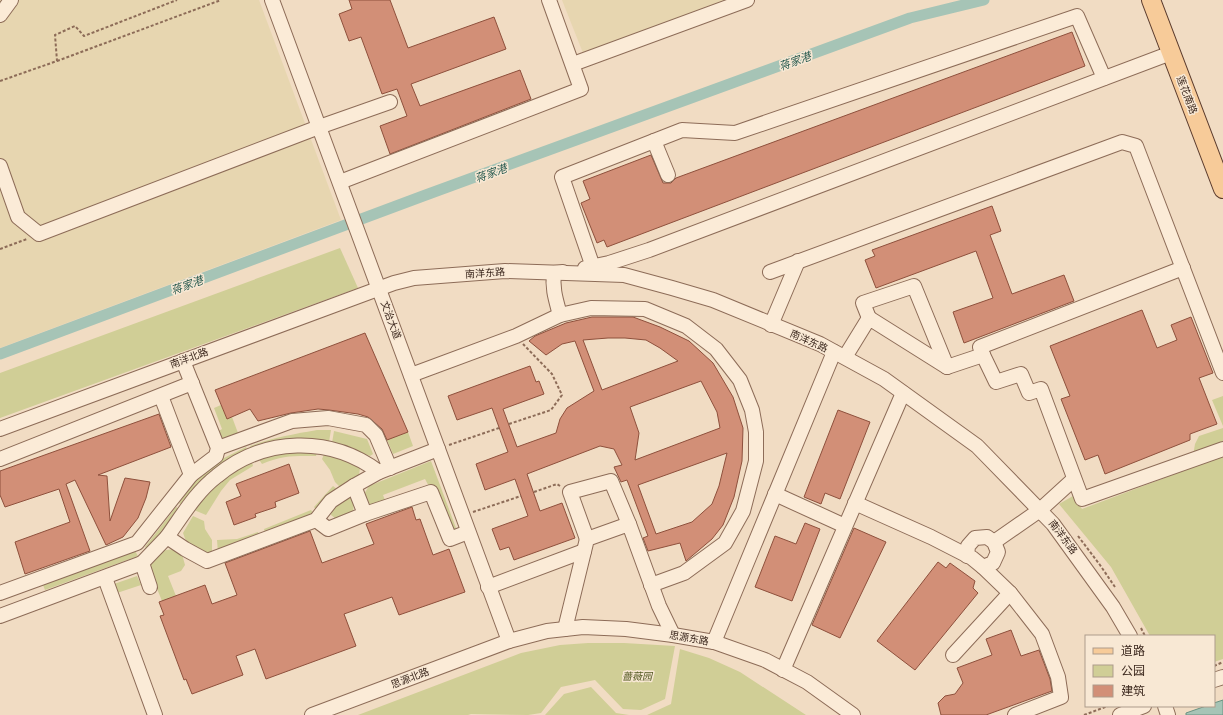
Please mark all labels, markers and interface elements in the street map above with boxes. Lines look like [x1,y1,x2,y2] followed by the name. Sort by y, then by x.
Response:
[777,49,814,72] water label: 蒋家港
[1175,74,1199,116] street label: 莲花南路
[473,161,510,184] water label: 蒋家港
[465,266,505,280] street label: 南洋东路
[169,273,206,296] water label: 蒋家港
[379,299,403,341] street label: 文治大道
[788,328,830,354] street label: 南洋东路
[168,346,210,370] street label: 南洋北路
[1047,518,1079,556] street label: 南洋东路
[668,629,710,647] street label: 思源东路
[1085,635,1215,707] legend
[1121,644,1145,658] text: 道路
[1121,664,1145,678] text: 公园
[389,666,431,690] street label: 思源北路
[622,671,654,682] park label: 蔷薇园
[1121,684,1145,698] text: 建筑

